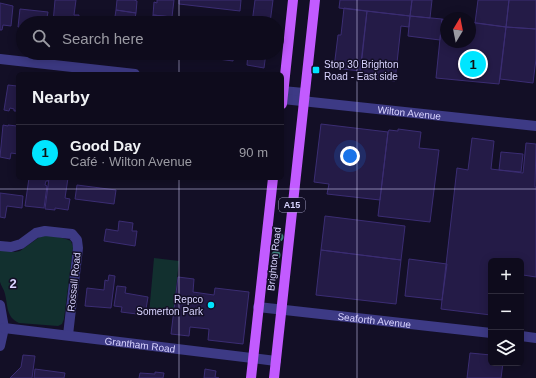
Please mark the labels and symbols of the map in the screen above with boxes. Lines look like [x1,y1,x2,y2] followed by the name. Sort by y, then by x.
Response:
[440,12,476,48] north arrow
[460,49,486,79] pin: 1
[324,59,399,82] place label: Stop 30 Brighton Road - East side
[311,65,321,75] marker: Stop 30 Brighton Road - East side
[377,104,442,121] street label: Wilton Avenue
[340,146,360,166] your location
[279,198,305,212] road number: A15
[265,227,283,291] street label: Brighton Road
[65,252,83,312] street label: Rossall Road
[9,276,17,291] text: 2
[136,294,204,317] place label: Repco Somerton Park
[206,300,216,310] marker: Repco Somerton Park
[337,310,412,330] street label: Seaforth Avenue
[104,335,176,354] street label: Grantham Road

